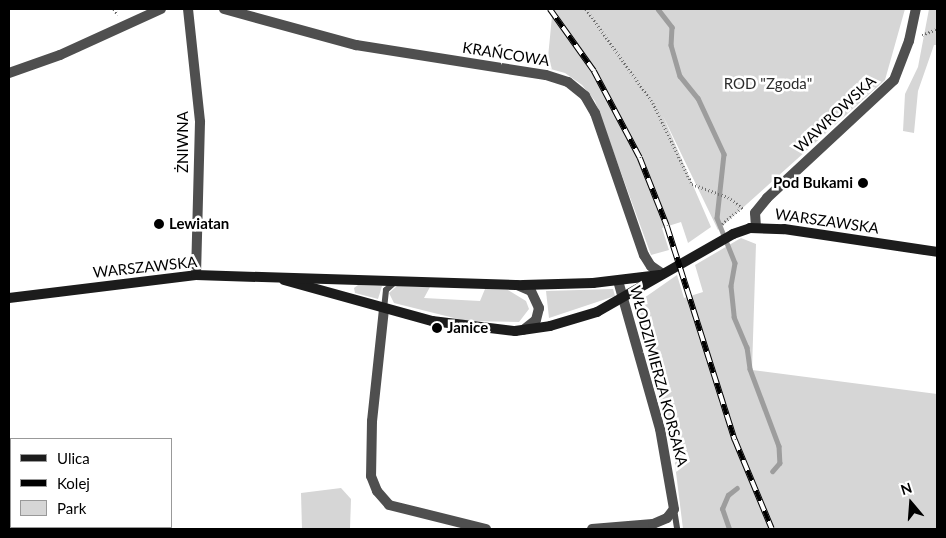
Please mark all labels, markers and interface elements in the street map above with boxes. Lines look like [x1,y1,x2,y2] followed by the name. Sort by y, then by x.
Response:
[461,38,551,70] street label: KRAŃCOWA
[791,72,879,156] street label: WAWROWSKA
[724,75,812,93] park label: ROD "Zgoda"
[174,111,192,173] street label: ŻNIWNA
[773,174,853,192] place label: Pod Bukami
[857,177,869,189] marker: Pod Bukami
[774,205,880,237] street label: WARSZAWSKA
[169,215,229,233] place label: Lewiatan
[153,218,165,230] marker: Lewiatan
[92,253,198,281] street label: WARSZAWSKA
[626,283,692,469] street label: WŁODZIMIERZA KORSAKA
[447,319,488,337] place label: Janice
[431,322,443,334] marker: Janice
[10,438,172,528] legend
[57,449,90,467] text: Ulica
[57,474,90,492] text: Kolej
[886,478,936,528] north arrow
[898,479,914,498] text: N
[57,499,86,517] text: Park

